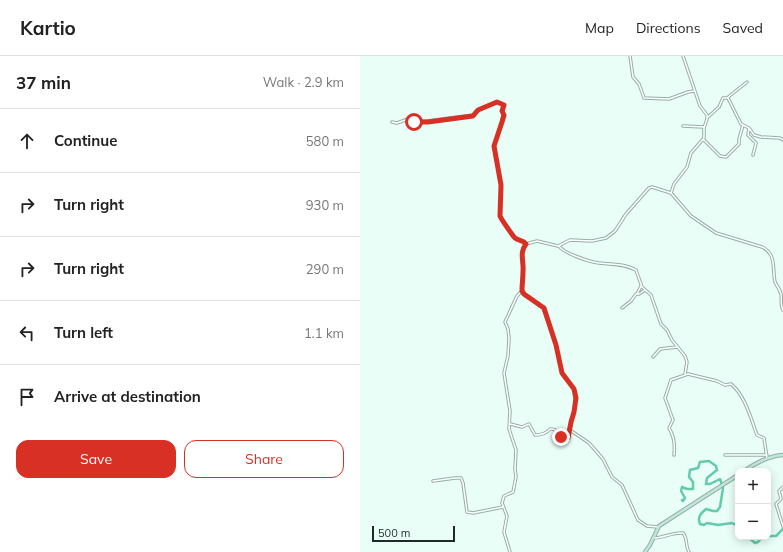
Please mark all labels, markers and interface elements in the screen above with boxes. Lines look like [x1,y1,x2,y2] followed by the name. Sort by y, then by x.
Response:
[20,16,76,40] text: Kartio
[585,19,614,37] text: Map
[636,19,701,37] text: Directions
[723,19,763,37] text: Saved
[16,72,71,93] text: 37 min
[263,74,344,90] text: Walk · 2.9 km
[405,113,423,131] route start
[16,130,38,152] icon: ahead
[54,131,117,150] text: Continue
[306,133,344,149] text: 580 m
[16,194,38,216] icon: right
[54,195,124,214] text: Turn right
[306,197,344,213] text: 930 m
[16,258,38,280] icon: right
[54,259,124,278] text: Turn right
[306,261,344,277] text: 290 m
[16,322,38,344] icon: left
[54,323,113,342] text: Turn left
[304,325,344,341] text: 1.1 km
[16,386,38,408] icon: arrive
[54,387,201,406] text: Arrive at destination
[552,428,570,446] route end
[16,440,176,478] button: Save
[184,440,344,478] button: Share
[735,468,771,540] map controls
[735,468,771,504] button: +
[735,504,771,540] button: −
[372,524,455,543] scale bar
[378,526,410,540] text: 500 m

